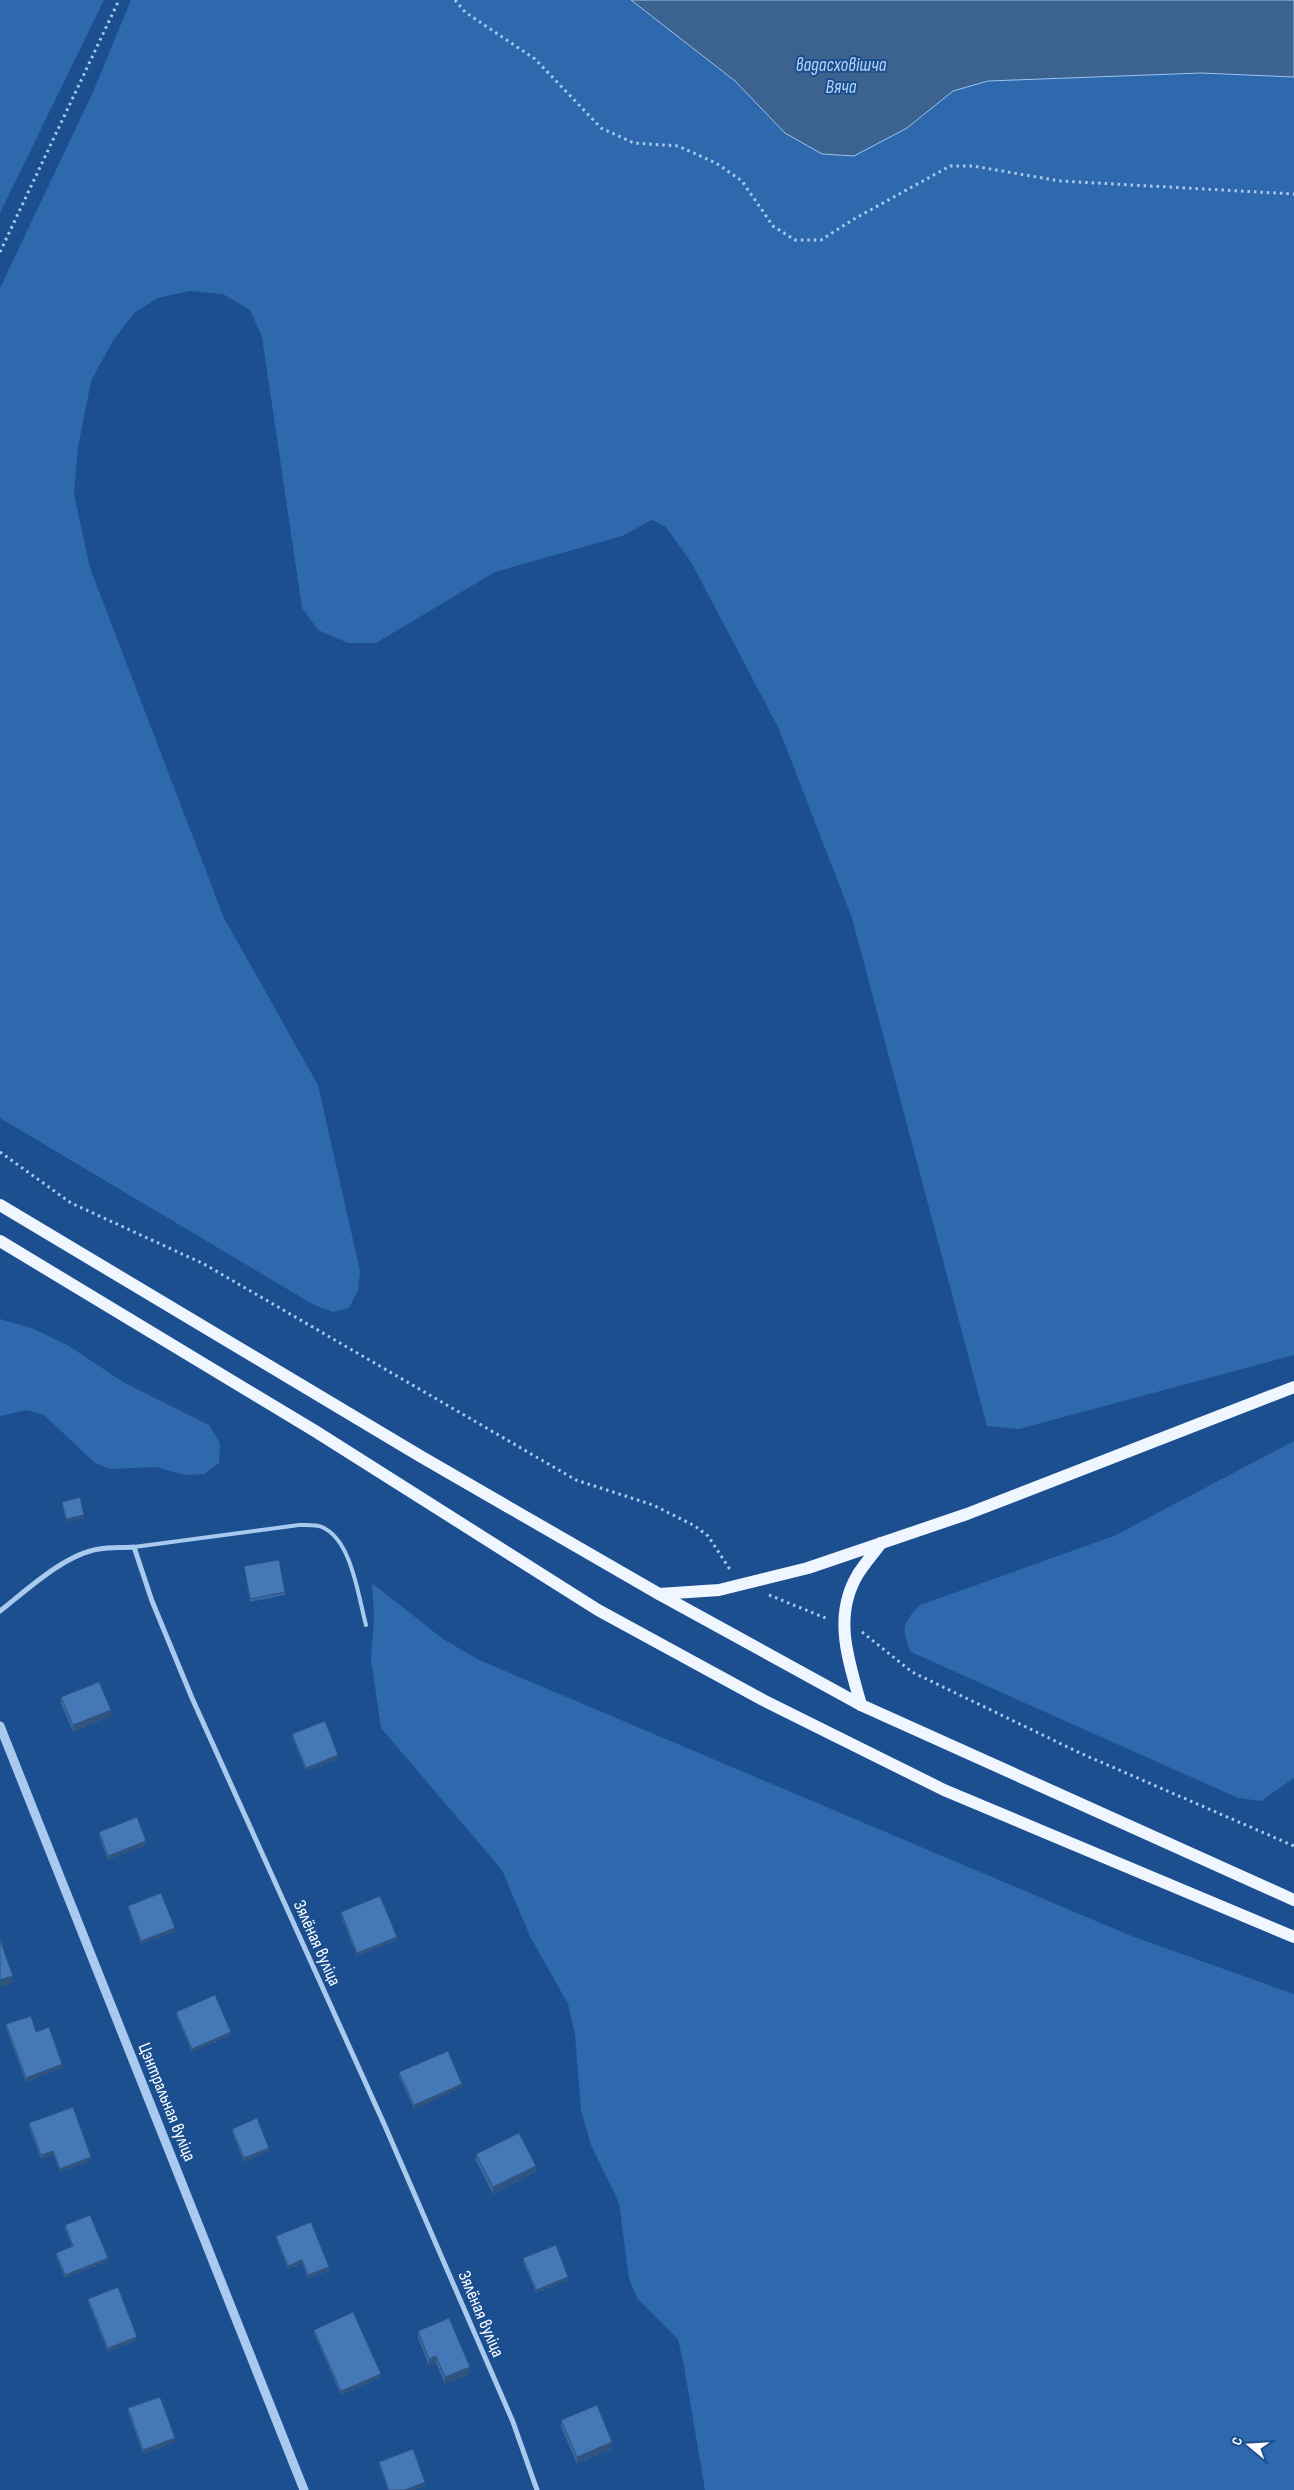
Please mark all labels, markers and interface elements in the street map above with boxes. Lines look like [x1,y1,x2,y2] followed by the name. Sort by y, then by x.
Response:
[796,54,887,99] water label: вадасховішча Вяча
[289,1897,345,1989] street label: Зялёная вуліца
[134,2040,200,2164] street label: Цэнтральная вуліца
[453,2268,509,2360] street label: Зялёная вуліца
[1224,2420,1274,2470] north arrow
[1228,2435,1246,2447] text: С

